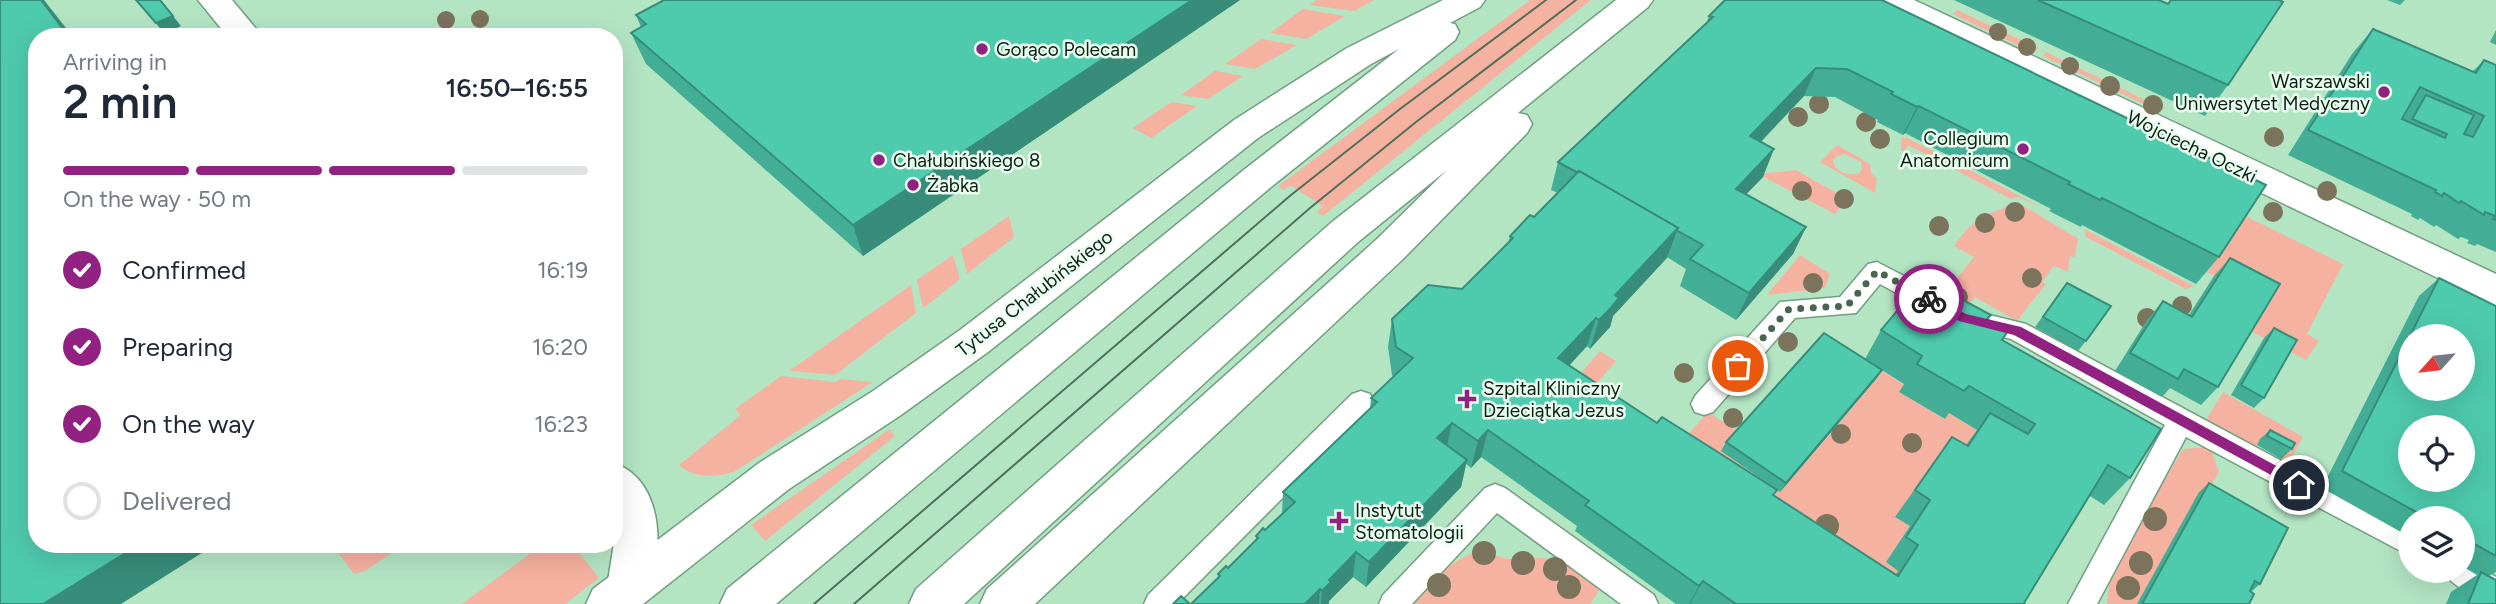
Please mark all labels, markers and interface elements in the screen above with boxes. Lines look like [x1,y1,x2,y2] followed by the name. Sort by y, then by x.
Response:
[996,38,1136,61] place label: Gorąco Polecam
[974,41,990,57] marker: Gorąco Polecam
[63,48,167,76] text: Arriving in
[2174,70,2370,115] place label: Warszawski Uniwersytet Medyczny
[446,72,588,104] text: 16:50–16:55
[63,74,178,130] text: 2 min
[2376,84,2392,100] marker: Warszawski Uniwersytet Medyczny
[2123,105,2261,188] street label: Wojciecha Oczki
[1900,127,2009,172] place label: Collegium Anatomicum
[2015,141,2031,157] marker: Collegium Anatomicum
[893,149,1040,172] place label: Chałubińskiego 8
[871,152,887,168] marker: Chałubińskiego 8
[927,174,979,197] place label: Żabka
[905,177,921,193] marker: Żabka
[63,185,251,213] text: On the way · 50 m
[951,225,1117,362] street label: Tytusa Chałubińskiego
[63,251,101,289] icon: check
[122,254,246,286] text: Confirmed
[537,256,588,284] text: 16:19
[1894,264,1964,334] courier
[1910,280,1948,318] icon: bike
[2398,324,2474,401] north arrow
[2398,324,2475,583] map controls
[63,328,101,366] icon: check
[122,331,233,363] text: Preparing
[532,333,588,361] text: 16:20
[1708,336,1768,396] pin
[1719,347,1757,385] icon: bag
[1483,377,1624,422] place label: Szpital Kliniczny Dzieciątka Jezus
[1457,389,1477,409] marker: Szpital Kliniczny Dzieciątka Jezus
[63,405,101,443] icon: check
[122,408,255,440] text: On the way
[534,410,588,438] text: 16:23
[2398,415,2475,492] button: locate
[2269,455,2329,515] pin
[2280,466,2318,504] icon: home
[122,485,231,517] text: Delivered
[1355,499,1464,544] place label: Instytut Stomatologii
[2398,506,2475,583] button: layers
[1329,511,1349,531] marker: Instytut Stomatologii

